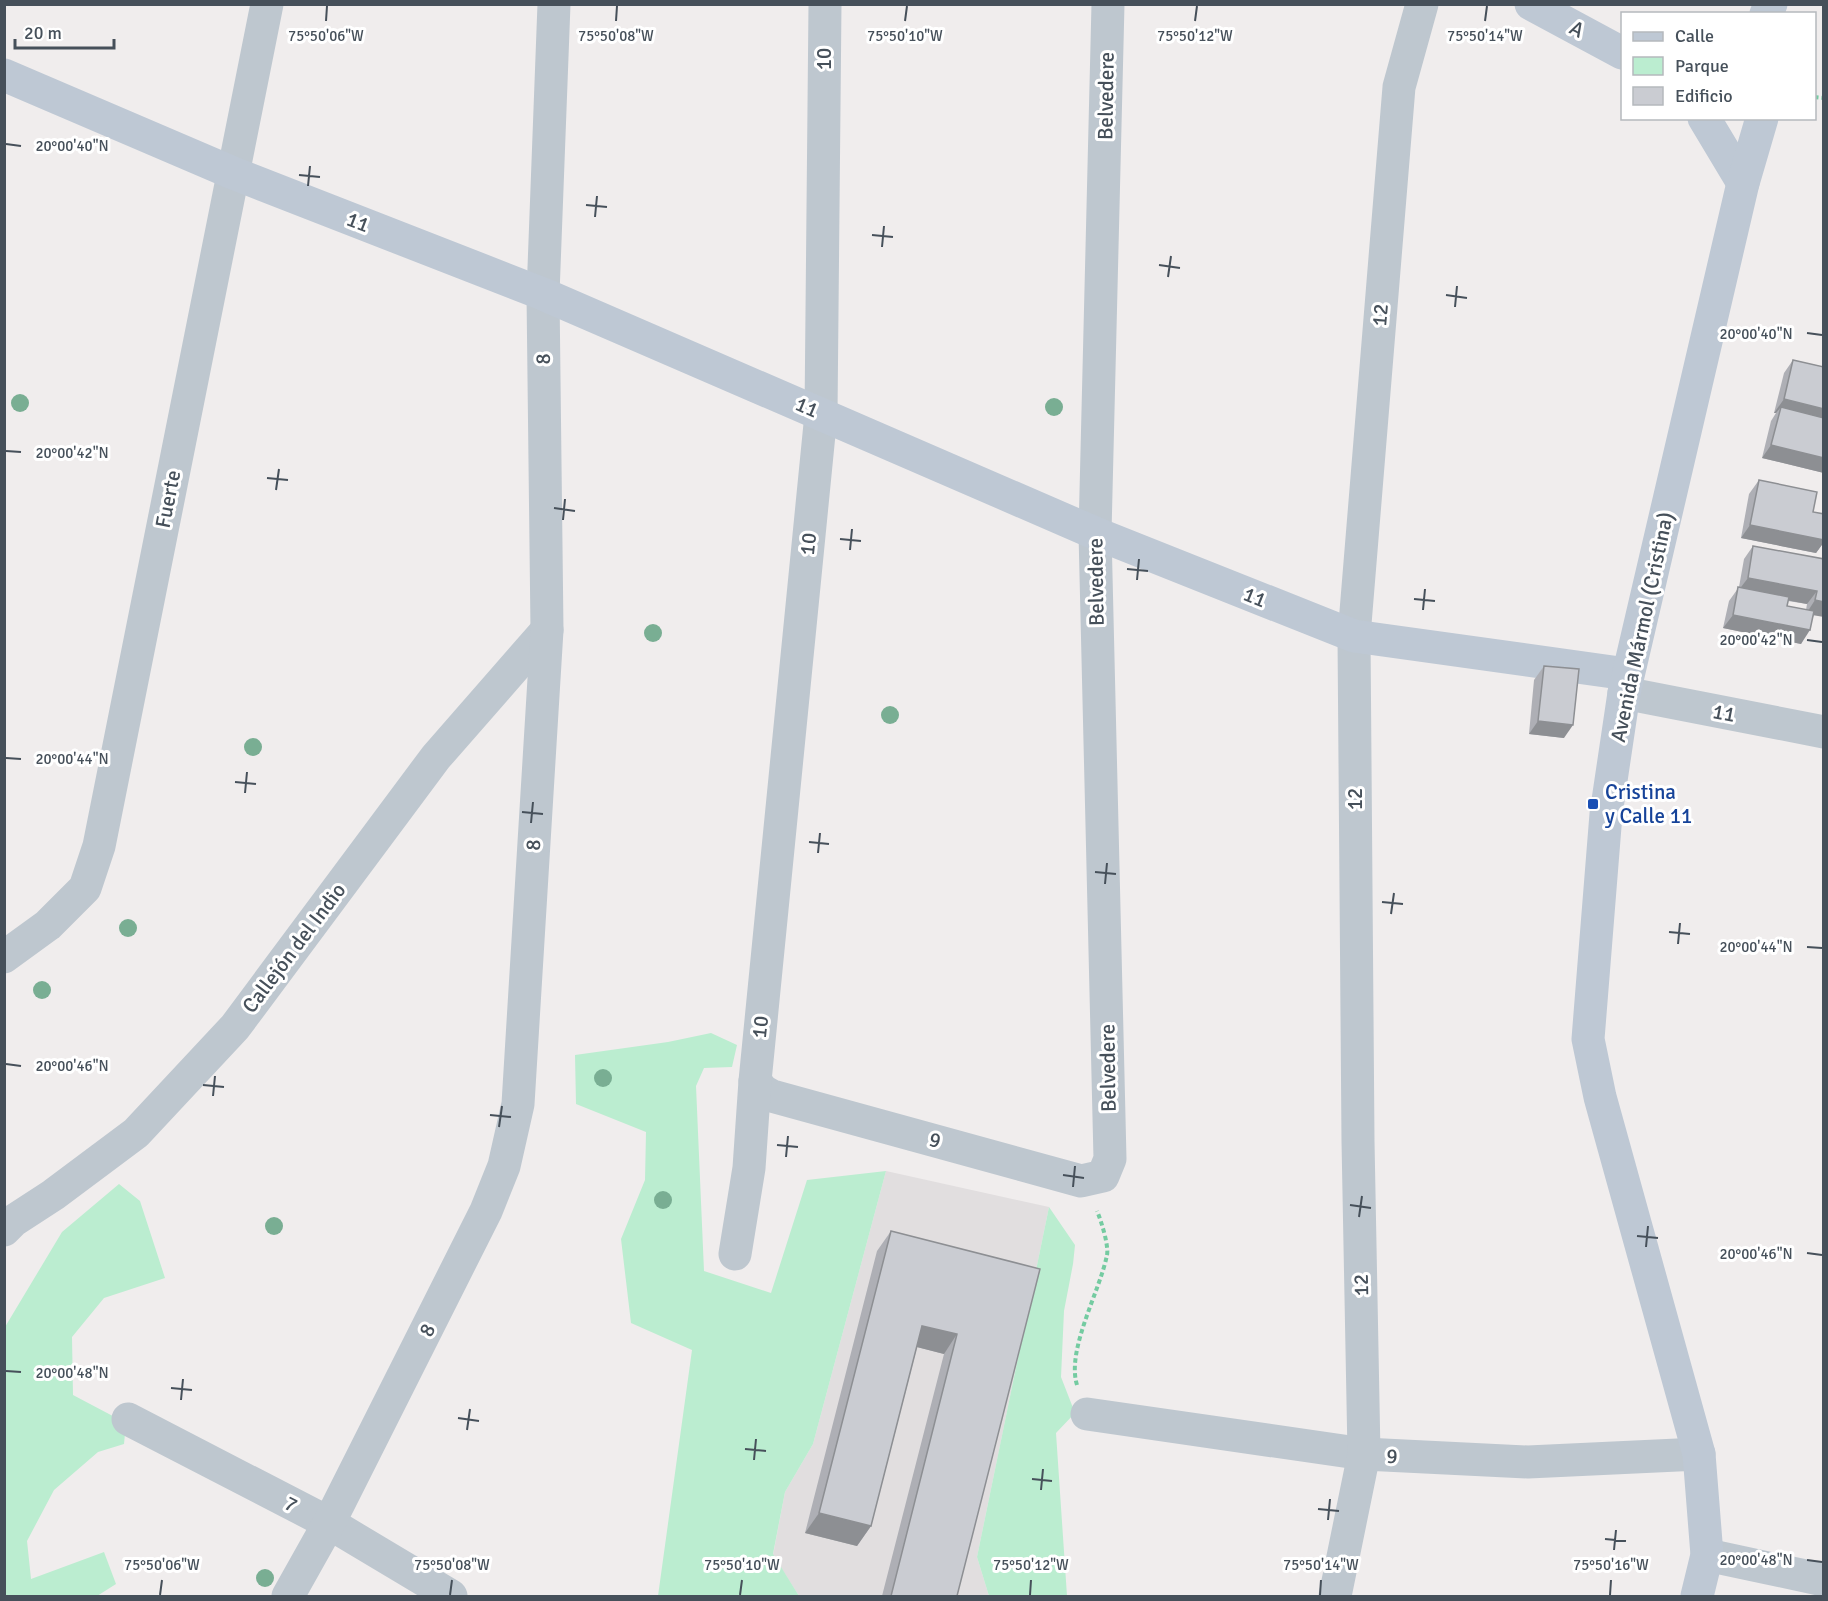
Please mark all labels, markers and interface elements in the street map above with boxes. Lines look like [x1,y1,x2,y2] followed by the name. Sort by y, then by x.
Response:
[15,12,114,50] scale bar
[1621,12,1816,120] legend
[1565,15,1589,44] street label: A
[24,22,62,44] text: 20 m
[1675,25,1714,47] text: Calle
[288,27,364,45] text: 75°50'06"W
[578,27,654,45] text: 75°50'08"W
[867,27,943,45] text: 75°50'10"W
[1157,27,1233,45] text: 75°50'12"W
[1447,27,1523,45] text: 75°50'14"W
[811,48,837,70] street label: 10
[1092,52,1120,140] street label: Belvedere
[1675,55,1729,77] text: Parque
[1675,85,1733,107] text: Edificio
[35,137,109,155] text: 20°00'40"N
[343,206,373,238] street label: 11
[1366,303,1394,327] street label: 12
[1719,325,1793,343] text: 20°00'40"N
[530,353,556,365] street label: 8
[791,391,823,423] street label: 11
[35,444,109,462] text: 20°00'42"N
[150,468,186,530] street label: Fuerte
[1605,510,1679,744] street label: Avenida Mármol (Cristina)
[794,531,822,557] street label: 10
[1082,538,1110,626] street label: Belvedere
[1240,581,1270,613] street label: 11
[1719,631,1793,649] text: 20°00'42"N
[1710,698,1738,728] street label: 11
[35,750,109,768] text: 20°00'44"N
[1605,779,1692,829] place label: Cristina y Calle 11
[1342,788,1368,810] street label: 12
[1586,797,1600,811] marker: Cristina y Calle 11
[520,839,546,851] street label: 8
[237,878,351,1018] street label: Callejón del Indio
[1719,938,1793,956] text: 20°00'44"N
[746,1014,774,1040] street label: 10
[1094,1024,1122,1112] street label: Belvedere
[35,1057,109,1075] text: 20°00'46"N
[926,1126,944,1154] street label: 9
[1719,1245,1793,1263] text: 20°00'46"N
[1348,1273,1374,1297] street label: 12
[413,1319,441,1341] street label: 8
[35,1364,109,1382] text: 20°00'48"N
[1386,1443,1398,1469] street label: 9
[280,1490,302,1518] street label: 7
[1719,1551,1793,1569] text: 20°00'48"N
[124,1556,200,1574] text: 75°50'06"W
[414,1556,490,1574] text: 75°50'08"W
[704,1556,780,1574] text: 75°50'10"W
[993,1556,1069,1574] text: 75°50'12"W
[1283,1556,1359,1574] text: 75°50'14"W
[1573,1556,1649,1574] text: 75°50'16"W

